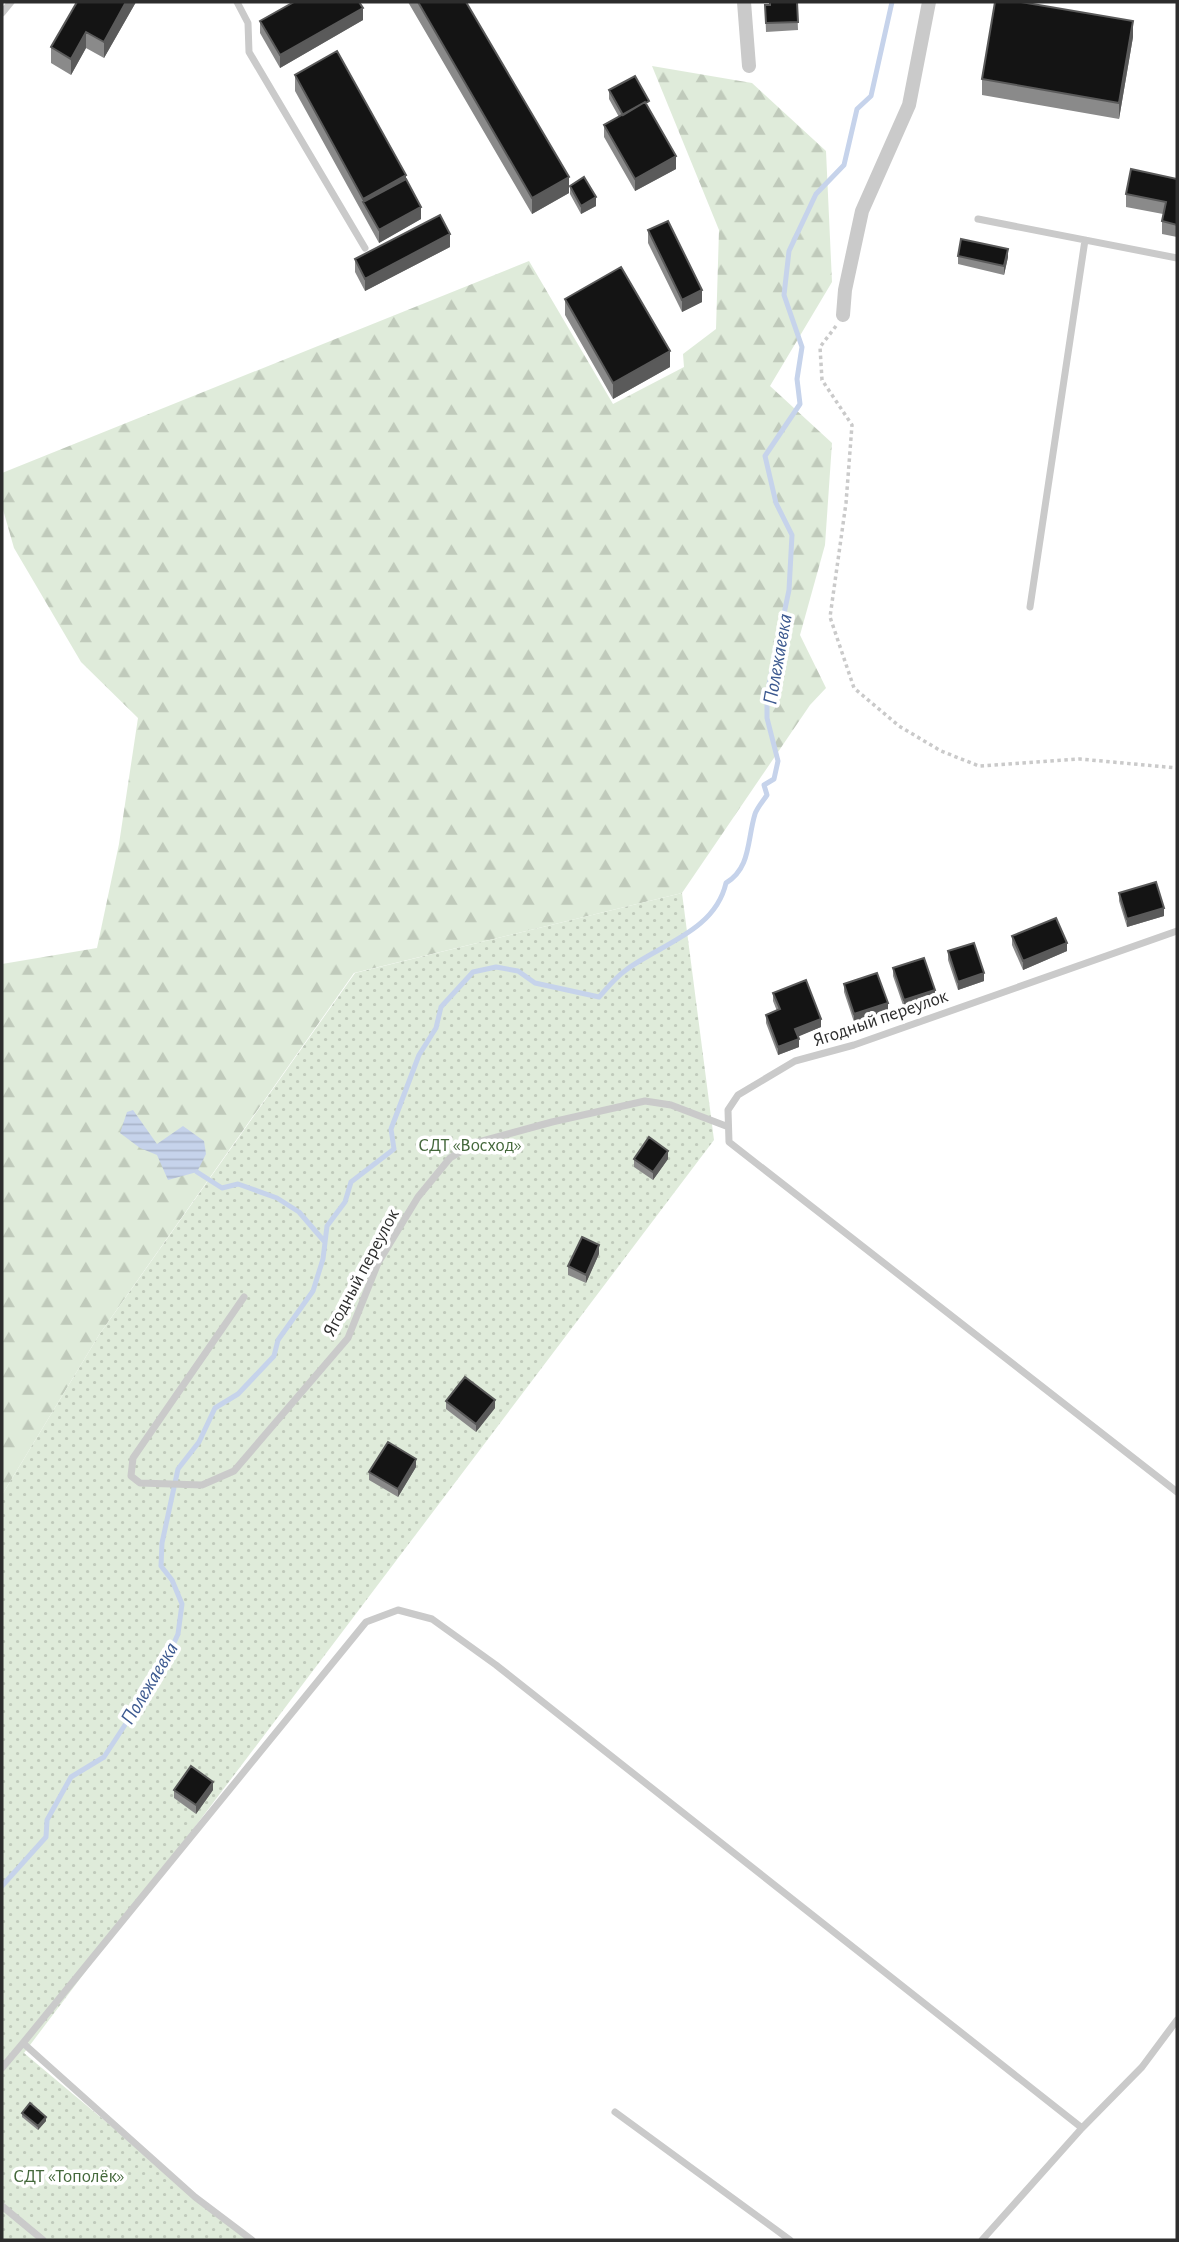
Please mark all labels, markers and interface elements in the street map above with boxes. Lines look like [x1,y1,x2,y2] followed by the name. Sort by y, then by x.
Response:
[759,612,796,706] water label: Полежаевка
[811,986,951,1050] street label: Ягодный переулок
[418,1136,522,1155] park label: СДТ «Восход»
[320,1206,403,1340] street label: Ягодный переулок
[117,1638,182,1728] water label: Полежаевка
[13,2167,125,2186] park label: СДТ «Тополёк»

